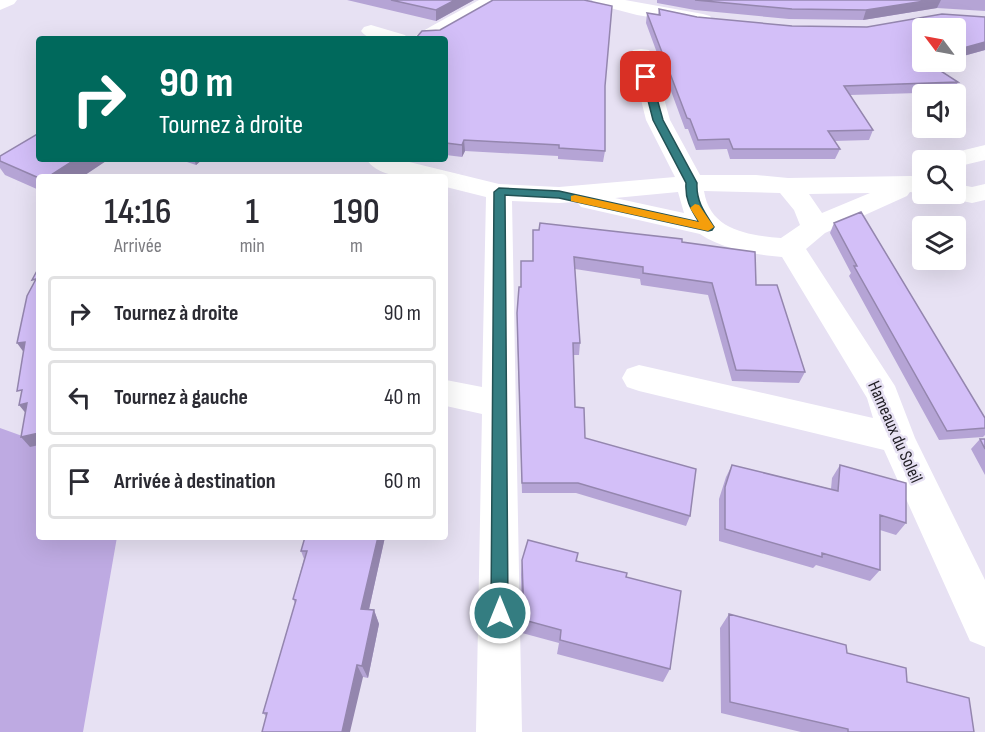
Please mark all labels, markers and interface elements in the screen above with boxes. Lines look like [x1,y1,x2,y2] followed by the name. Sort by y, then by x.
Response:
[912,18,966,72] north arrow
[912,18,966,270] map controls
[620,51,671,102] pin
[159,58,233,109] text: 90 m
[60,60,138,138] icon: right
[629,60,662,93] icon: arrive
[912,84,966,138] button: sound
[159,109,303,141] text: Tournez à droite
[912,150,966,204] button: search
[104,191,171,234] text: 14:16
[245,191,259,234] text: 1
[333,191,380,234] text: 190
[912,216,966,270] button: layers
[114,234,162,258] text: Arrivée
[240,234,265,258] text: min
[350,234,363,258] text: m
[63,297,96,330] icon: right
[114,300,239,327] text: Tournez à droite
[384,300,421,327] text: 90 m
[863,378,927,486] street label: Hameaux du Soleil
[63,381,96,414] icon: left
[114,384,248,411] text: Tournez à gauche
[384,384,421,411] text: 40 m
[63,465,96,498] icon: arrive
[114,468,276,495] text: Arrivée à destination
[384,468,421,495] text: 60 m
[468,581,532,645] position arrow

